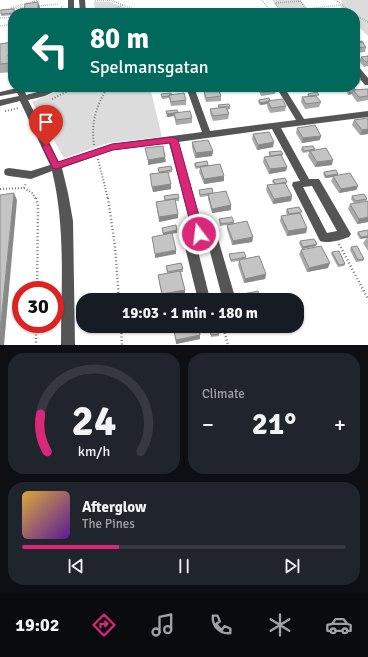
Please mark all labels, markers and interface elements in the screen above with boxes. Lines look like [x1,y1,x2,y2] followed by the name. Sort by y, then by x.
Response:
[90,22,149,56] text: 80 m
[24,24,76,76] icon: left
[90,56,209,78] text: Spelmansgatan
[29,105,63,146] pin
[35,111,57,133] icon: arrive
[178,213,220,255] position arrow
[12,281,64,333] speed limit sign: 30
[122,304,258,322] text: 19:03 · 1 min · 180 m
[202,386,245,402] text: Climate
[72,395,116,446] text: 24
[252,406,296,443] text: 21°
[202,411,214,438] text: −
[334,411,346,438] text: +
[78,442,110,459] text: km/h
[82,498,146,516] text: Afterglow
[82,516,135,532] text: The Pines
[65,555,87,577] icon: previous
[173,555,195,577] icon: pause
[281,555,303,577] icon: next
[90,611,118,639] icon: directions
[149,611,177,639] icon: music
[207,611,235,639] icon: phone
[266,611,294,639] icon: climate
[325,611,353,639] icon: car
[15,614,60,636] text: 19:02

